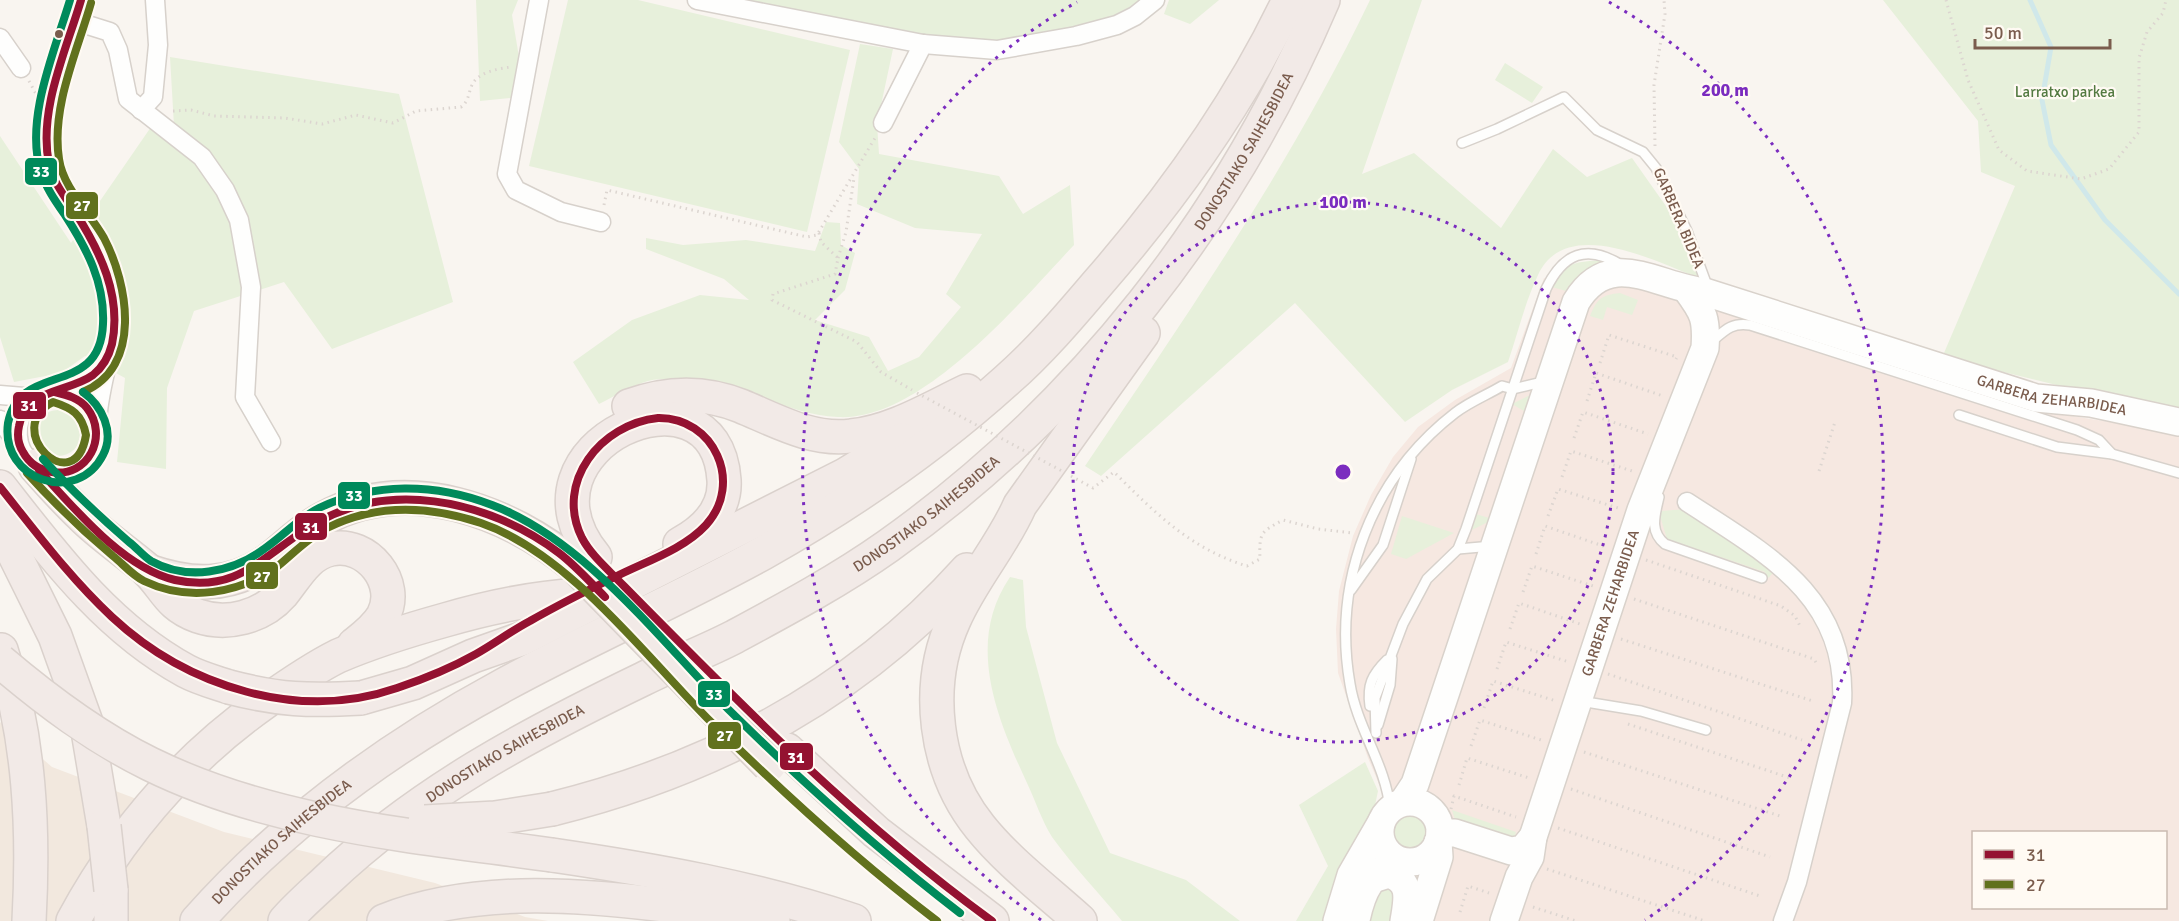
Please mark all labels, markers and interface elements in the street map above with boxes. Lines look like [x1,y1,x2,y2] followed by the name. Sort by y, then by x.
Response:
[1975,12,2110,50] scale bar
[1984,22,2022,44] text: 50 m
[53,28,65,40] unlabelled marker
[1190,69,1297,234] street label: DONOSTIAKO SAIHESBIDEA
[1701,79,1749,101] text: 200 m
[2015,83,2115,101] park label: Larratxo parkea
[24,157,58,186] line badge: 33
[32,162,50,182] text: 33
[1650,165,1708,271] street label: GARBERA BIDEA
[65,191,99,220] line badge: 27
[1319,191,1367,213] text: 100 m
[73,196,91,216] text: 27
[1975,371,2128,419] street label: GARBERA ZEHARBIDEA
[12,391,47,420] line badge: 31
[20,396,38,416] text: 31
[850,452,1003,576] street label: DONOSTIAKO SAIHESBIDEA
[1333,462,1353,482] centre of rings
[337,481,371,510] line badge: 33
[345,486,363,506] text: 33
[294,512,328,541] line badge: 31
[302,518,320,538] text: 31
[1578,527,1643,678] street label: GARBERA ZEHARBIDEA
[245,561,279,590] line badge: 27
[253,567,271,587] text: 27
[697,680,731,708] line badge: 33
[705,685,723,705] text: 33
[422,700,587,807] street label: DONOSTIAKO SAIHESBIDEA
[707,721,742,750] line badge: 27
[716,726,734,746] text: 27
[779,742,814,771] line badge: 31
[787,748,805,768] text: 31
[208,775,355,908] street label: DONOSTIAKO SAIHESBIDEA
[1972,831,2167,909] legend
[2026,844,2045,866] text: 31
[2026,874,2045,896] text: 27

